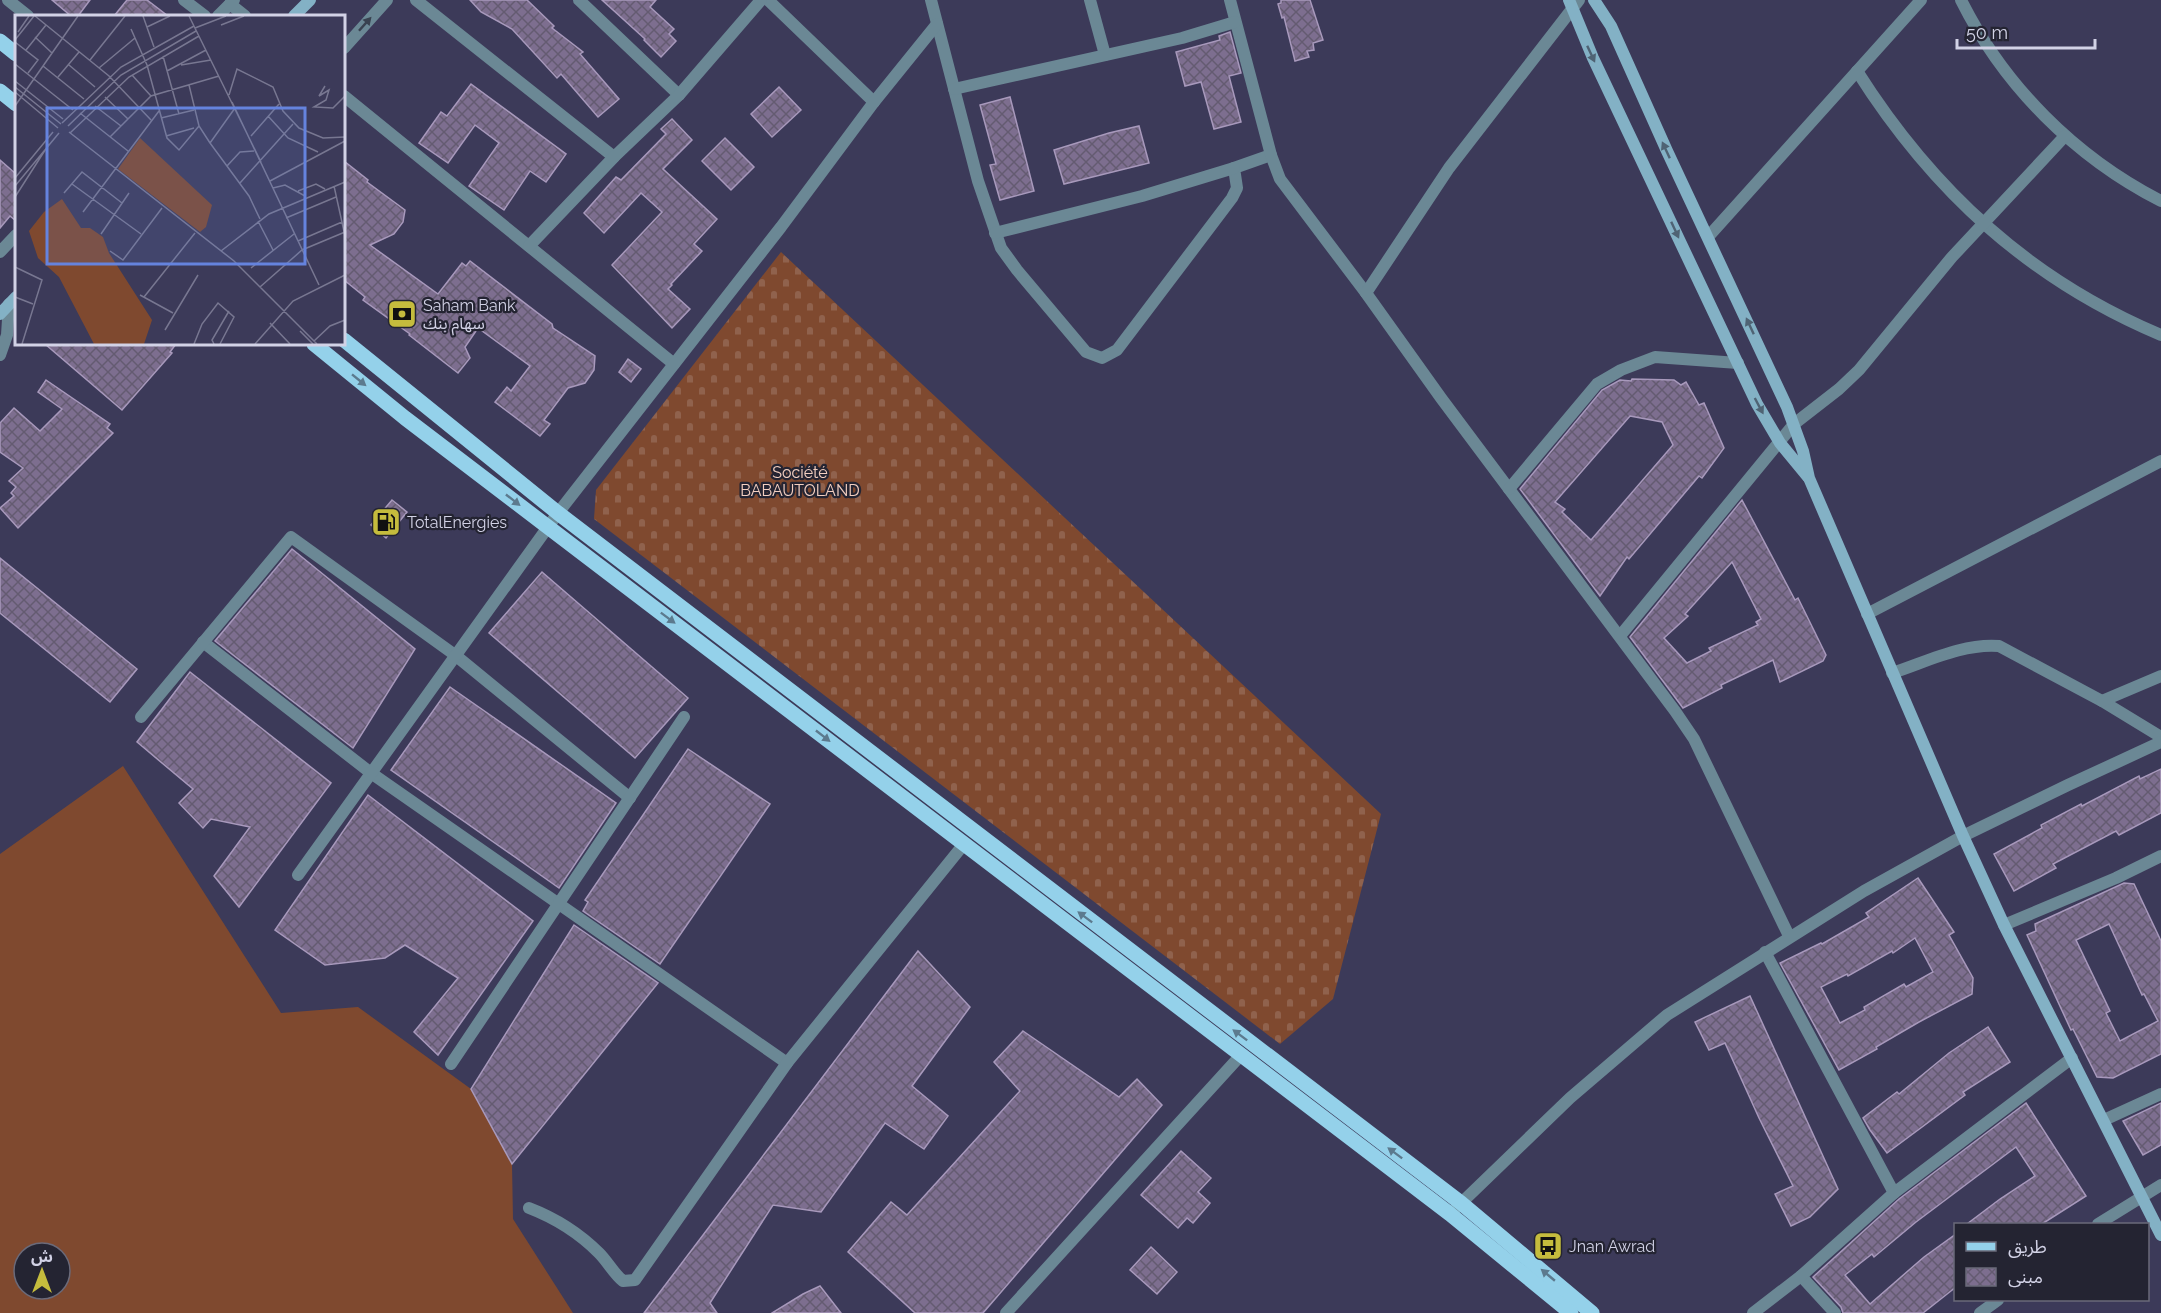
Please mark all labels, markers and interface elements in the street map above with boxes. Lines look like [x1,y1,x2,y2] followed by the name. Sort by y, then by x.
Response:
[1957,12,2095,50] scale bar
[15,15,345,345] inset map
[358,17,371,32] one-way arrow
[1966,22,2008,43] text: 50 m
[1587,45,1596,62] one-way arrow
[1662,141,1671,158] one-way arrow
[1670,222,1679,239] one-way arrow
[423,296,516,336] place label: Saham Bank سهام بنك
[386,298,418,330] bank icon: Saham Bank سهام بنك
[1745,317,1754,334] one-way arrow
[351,374,367,387] one-way arrow
[1753,397,1763,415] one-way arrow
[740,463,860,500] park label: Société BABAUTOLAND
[505,494,520,506] one-way arrow
[370,506,402,538] fuel station icon: TotalEnergies
[407,513,507,532] place label: TotalEnergies
[660,612,676,624] one-way arrow
[816,730,831,742] one-way arrow
[1077,911,1093,923] one-way arrow
[1233,1030,1248,1042] one-way arrow
[1388,1148,1403,1160] one-way arrow
[1954,1223,2149,1301] legend
[1532,1230,1564,1262] bus stop icon: Jnan Awrad
[2008,1236,2047,1258] text: طريق
[1569,1237,1655,1256] place label: Jnan Awrad
[12,1241,72,1301] north arrow
[31,1247,53,1266] text: ش
[2008,1266,2043,1288] text: مبنى
[1540,1268,1556,1281] one-way arrow

